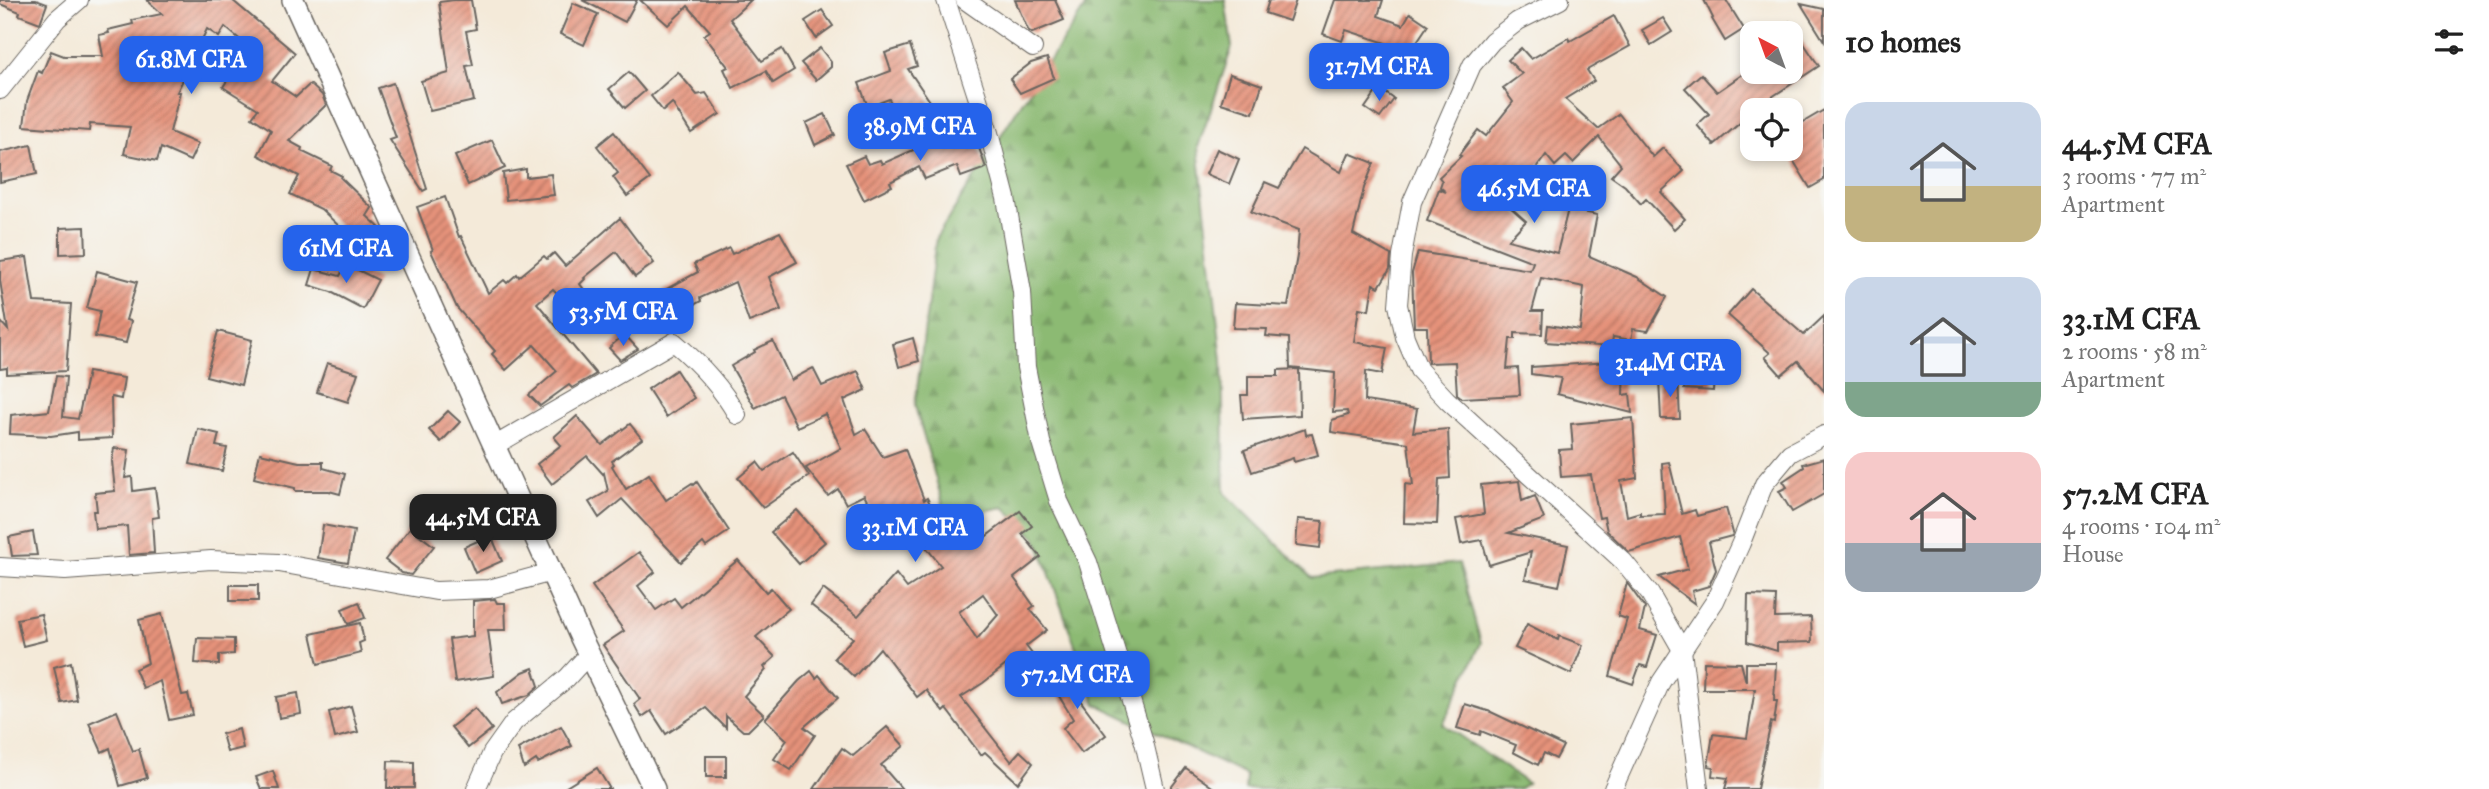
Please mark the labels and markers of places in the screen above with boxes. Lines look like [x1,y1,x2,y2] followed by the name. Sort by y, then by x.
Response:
[111,36,271,96] pin: 61.8M CFA
[1299,43,1459,103] pin: 31.7M CFA
[840,104,1000,163] pin: 38.9M CFA
[1454,166,1614,225] pin: 46.5M CFA
[281,226,411,285] pin: 61M CFA
[543,288,703,348] pin: 53.5M CFA
[1590,340,1750,399] pin: 31.4M CFA
[403,494,563,554] pin: 44.5M CFA
[835,504,995,564] pin: 33.1M CFA
[997,652,1157,711] pin: 57.2M CFA

